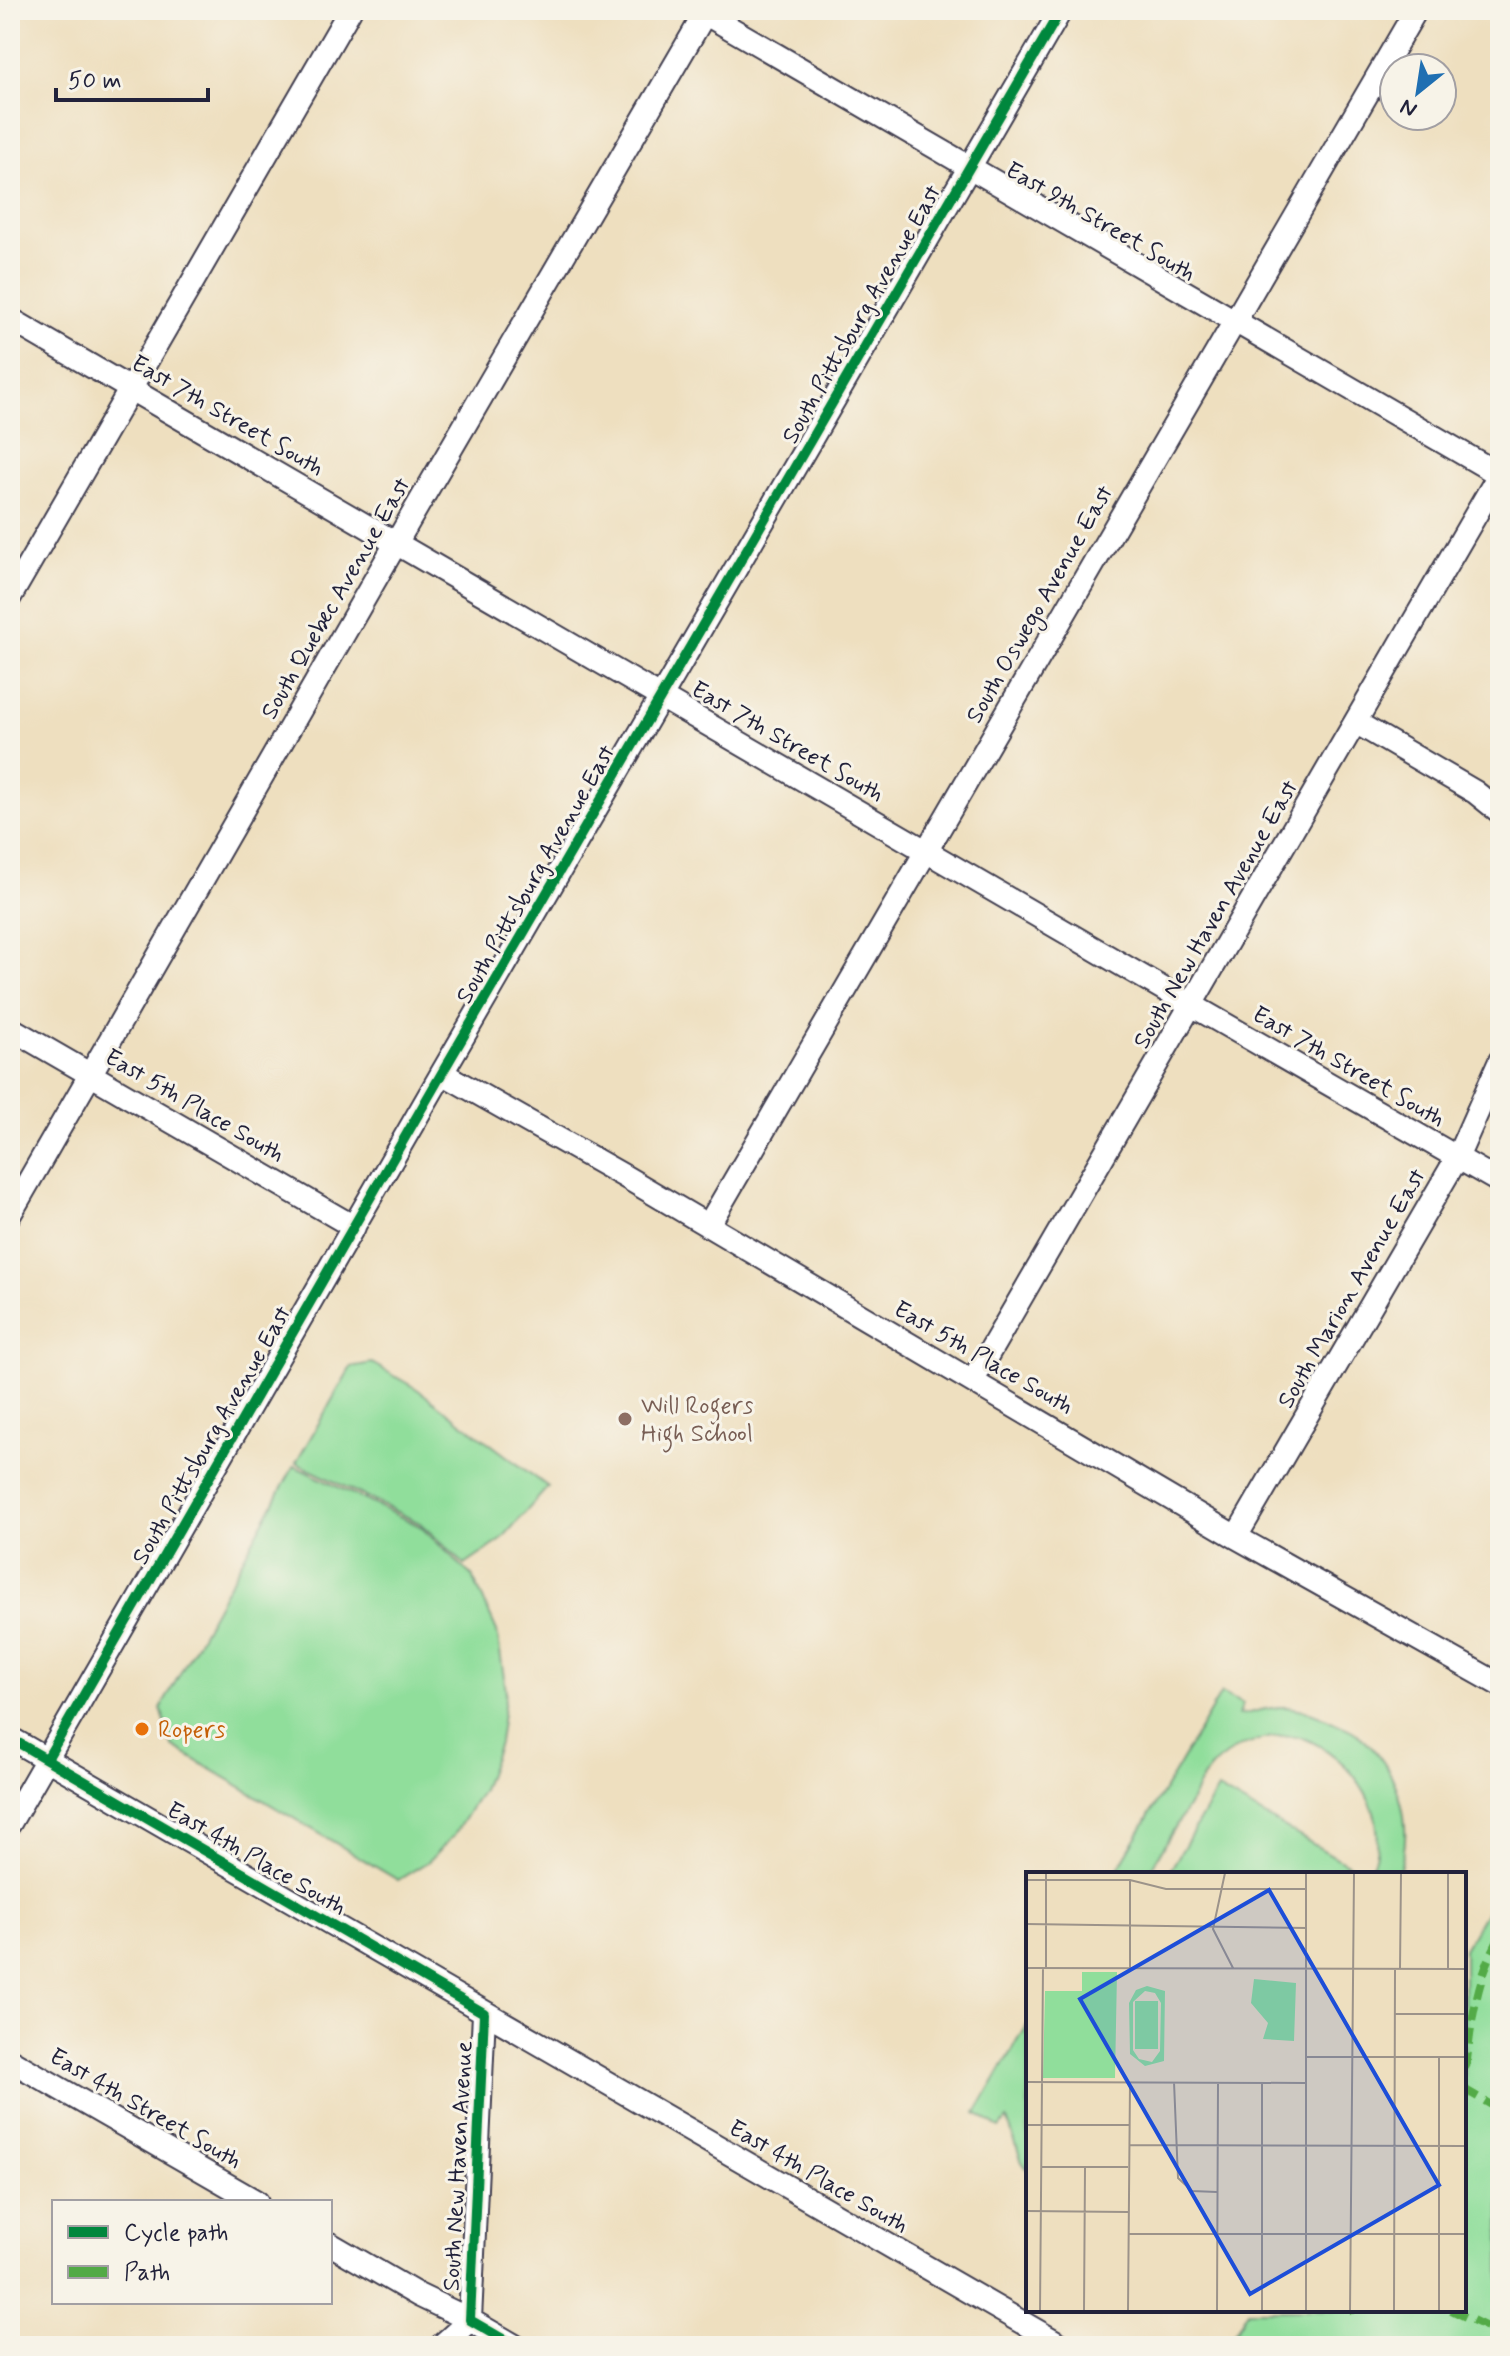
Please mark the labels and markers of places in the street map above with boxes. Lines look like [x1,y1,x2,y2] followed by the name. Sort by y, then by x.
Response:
[641,1391,754,1453] place label: Will Rogers High School
[616,1410,634,1428] marker: Will Rogers High School
[158,1715,226,1746] place label: Ropers
[133,1720,151,1738] marker: Ropers

